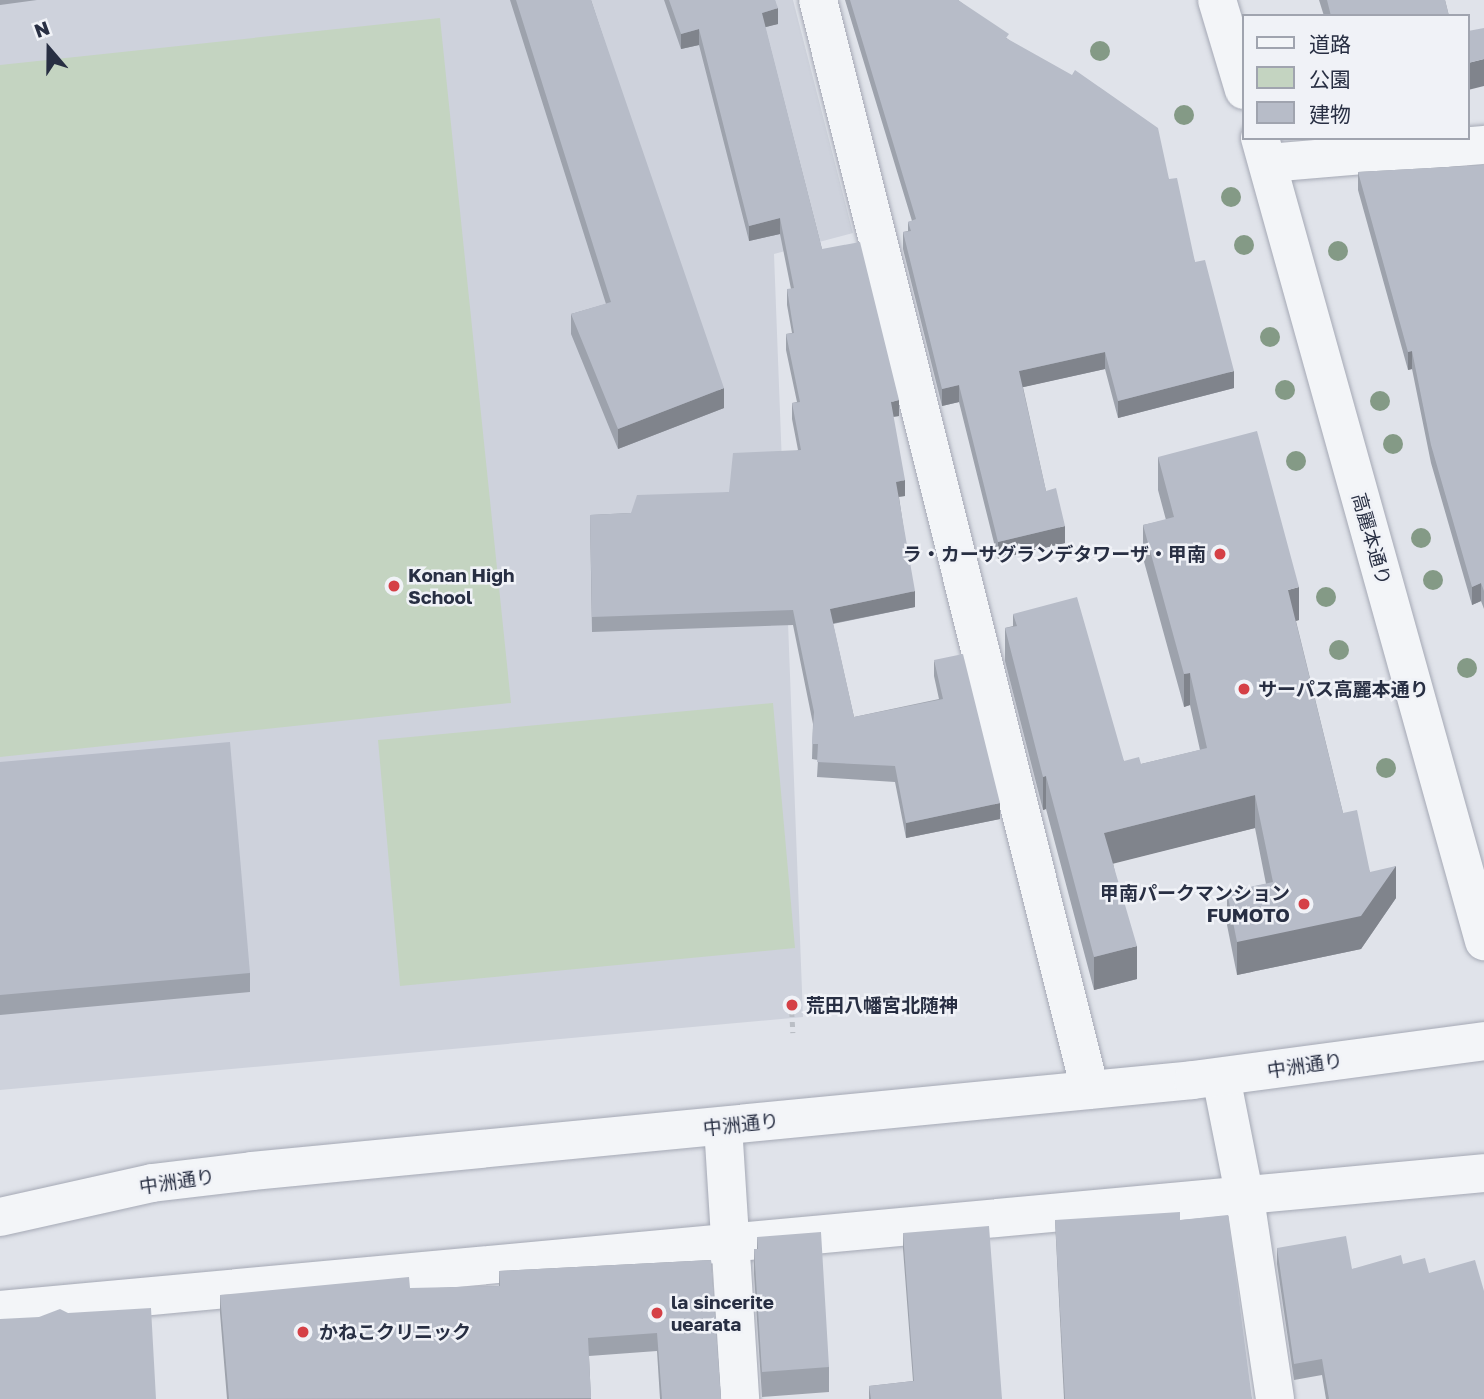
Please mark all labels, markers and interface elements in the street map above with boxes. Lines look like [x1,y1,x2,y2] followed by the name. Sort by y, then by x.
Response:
[14,14,84,84] north arrow
[1242,14,1470,140] legend
[31,16,52,42] text: N
[1309,31,1351,57] text: 道路
[1309,66,1351,92] text: 公園
[1309,101,1351,127] text: 建物
[1348,490,1396,588] street label: 高麗本通り
[902,543,1206,565] place label: ラ・カーサグランデタワーザ・甲南
[1212,546,1228,562] marker: ラ・カーサグランデタワーザ・甲南
[408,564,514,608] place label: Konan High School
[386,578,402,594] marker: Konan High School
[1258,678,1429,700] place label: サーパス高麗本通り
[1236,681,1252,697] marker: サーパス高麗本通り
[1100,882,1290,926] place label: 甲南パークマンション FUMOTO
[1296,896,1312,912] marker: 甲南パークマンション FUMOTO
[806,994,958,1016] place label: 荒田八幡宮北随神
[784,997,800,1013] marker: 荒田八幡宮北随神
[1266,1048,1344,1082] street label: 中洲通り
[702,1109,780,1139] street label: 中洲通り
[138,1164,216,1198] street label: 中洲通り
[671,1291,774,1335] place label: la sincerite uearata
[649,1305,665,1321] marker: la sincerite uearata
[319,1321,471,1343] place label: かねこクリニック
[293,1322,313,1342] marker: かねこクリニック

